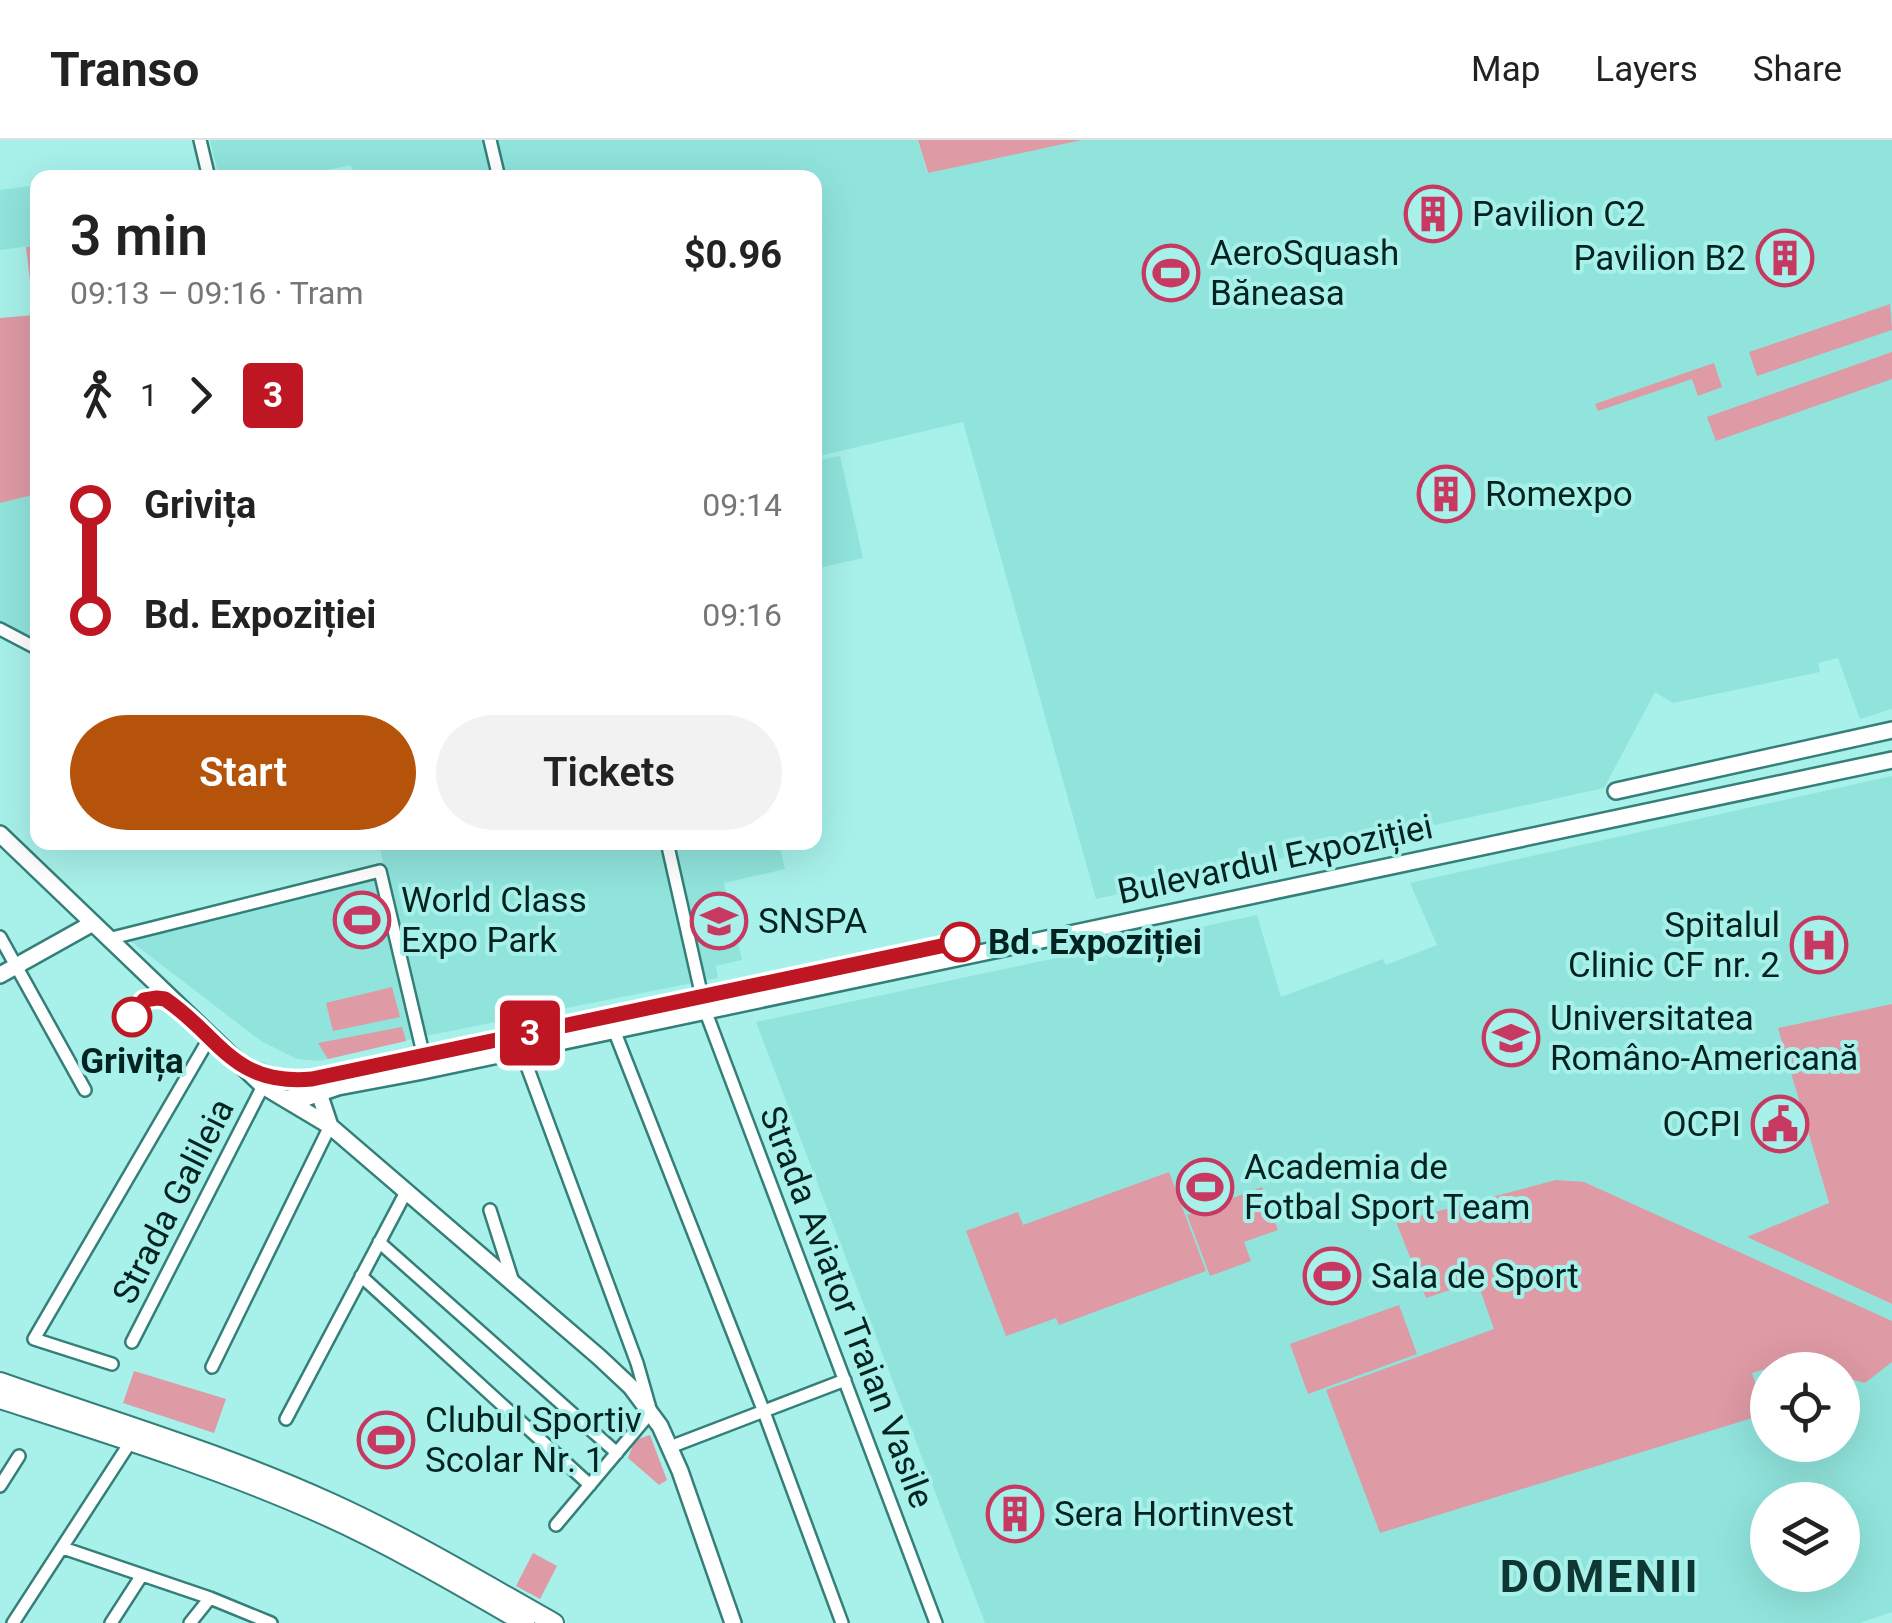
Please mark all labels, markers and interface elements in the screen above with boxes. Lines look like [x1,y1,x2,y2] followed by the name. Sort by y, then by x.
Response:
[50,41,199,98] text: Transo
[1471,49,1540,90] text: Map
[1595,49,1698,90] text: Layers
[1753,49,1842,90] text: Share
[1403,184,1463,244] building icon: Pavilion C2
[1472,194,1646,235] place label: Pavilion C2
[70,204,208,268] text: 3 min
[1755,228,1815,288] building icon: Pavilion B2
[684,233,782,277] text: $0.96
[1210,233,1399,314] place label: AeroSquash Băneasa
[1573,238,1746,279] place label: Pavilion B2
[1141,243,1201,303] sports icon: AeroSquash Băneasa
[70,274,363,312] text: 09:13 – 09:16 · Tram
[70,368,125,423] icon: walk
[173,368,228,423] icon: forward
[263,375,283,416] text: 3
[140,376,158,414] text: 1
[1416,464,1476,524] building icon: Romexpo
[1485,474,1633,515] place label: Romexpo
[144,483,256,527] text: Grivița
[702,486,782,524] text: 09:14
[144,593,376,637] text: Bd. Expoziției
[702,596,782,634] text: 09:16
[70,715,416,830] button: Start
[436,715,782,830] button: Tickets
[1114,806,1436,913] street label: Bulevardul Expoziției
[401,880,587,961] place label: World Class Expo Park
[332,890,392,950] sports icon: World Class Expo Park
[689,891,749,951] school or university icon: SNSPA
[758,901,867,942] place label: SNSPA
[1568,905,1780,986] place label: Spitalul Clinic CF nr. 2
[1789,915,1849,975] hospital icon: Spitalul Clinic CF nr. 2
[988,922,1202,963] place label: Bd. Expoziției
[941,923,979,961] marker: Bd. Expoziției
[113,998,151,1036] marker: Grivița
[1550,998,1858,1079] place label: Universitatea Româno-Americană
[498,1000,562,1066] line badge: 3
[1481,1008,1541,1068] school or university icon: Universitatea Româno-Americană
[520,1013,540,1054] text: 3
[80,1041,184,1082] place label: Grivița
[104,1092,243,1311] street label: Strada Galileia
[1750,1094,1810,1154] public building icon: OCPI
[751,1101,942,1514] street label: Strada Aviator Traian Vasile
[1663,1104,1741,1145] place label: OCPI
[1244,1147,1530,1228] place label: Academia de Fotbal Sport Team
[1175,1157,1235,1217] sports icon: Academia de Fotbal Sport Team
[1302,1246,1362,1306] sports icon: Sala de Sport
[1371,1256,1579,1297] place label: Sala de Sport
[1750,1352,1860,1592] map controls
[1750,1352,1860,1462] button: locate
[425,1400,642,1481] place label: Clubul Sportiv Scolar Nr. 1
[356,1410,416,1470] sports icon: Clubul Sportiv Scolar Nr. 1
[1750,1482,1860,1592] button: layers
[985,1484,1045,1544] building icon: Sera Hortinvest
[1054,1494,1294,1535] place label: Sera Hortinvest
[1500,1550,1700,1603] district label: DOMENII

